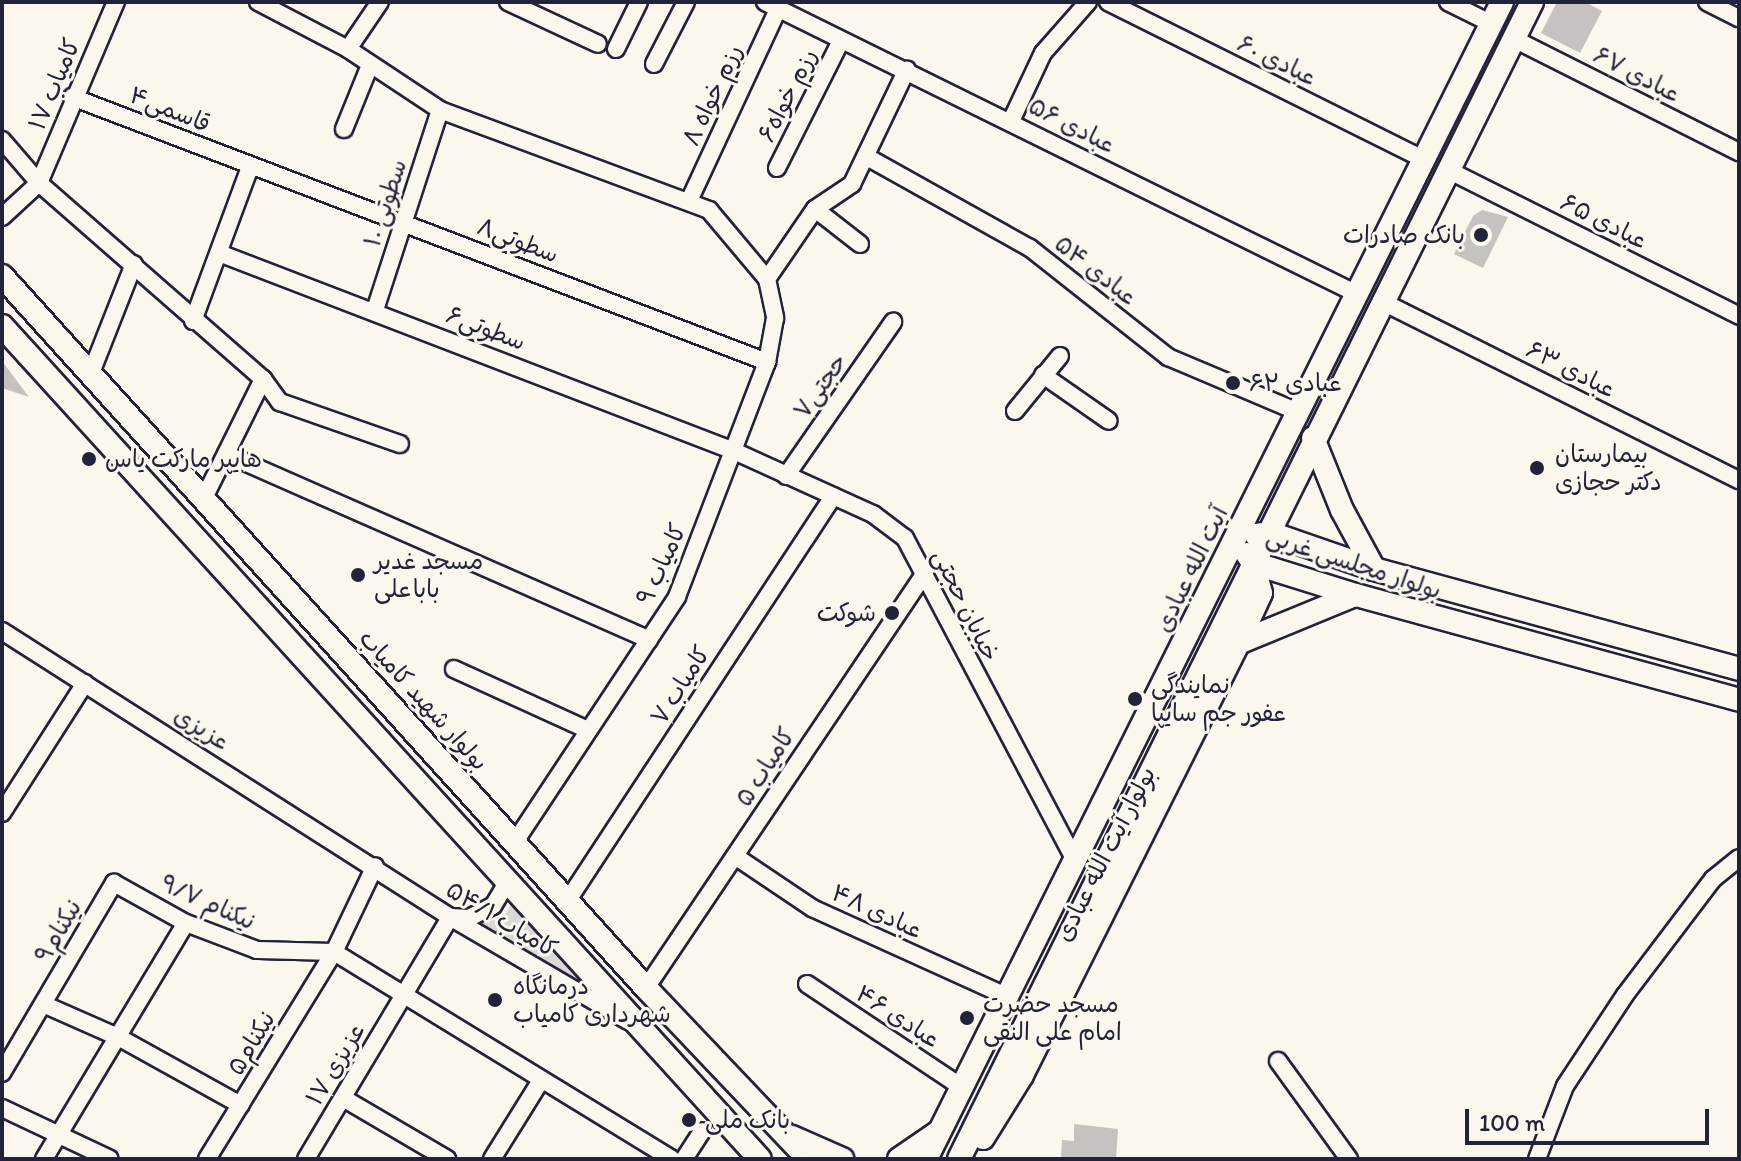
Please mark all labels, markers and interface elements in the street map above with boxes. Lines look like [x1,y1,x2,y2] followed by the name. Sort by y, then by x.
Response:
[1233,29,1321,91] street label: عبادی ۶۰
[22,34,86,134] street label: کامیاب ۱۷
[676,40,748,150] street label: رزم خواه ۸
[1589,40,1685,108] street label: عبادی ۶۷
[751,43,823,147] street label: رزم خواه۶
[125,80,215,138] street label: قاسمی۴
[1024,91,1120,159] street label: عبادی ۵۶
[357,156,413,250] street label: سطوتی ۱۰
[1556,187,1652,255] street label: عبادی ۶۵
[473,211,563,269] street label: سطوتی۸
[1343,221,1465,249] place label: بانک صادرات
[1472,226,1490,244] marker: بانک صادرات
[1049,229,1143,311] street label: عبادی ۵۴
[442,300,530,356] street label: سطوتی۶
[1522,334,1620,404] street label: عبادی ۶۳
[787,348,853,424] street label: حجتی۷
[1249,369,1342,397] place label: عبادی ۶۲
[1224,374,1242,392] marker: عبادی ۶۲
[1555,440,1662,496] place label: بیمارستان دکتر حجازی
[105,445,262,473] place label: هایپر مارکت یاس
[80,450,98,468] marker: هایپر مارکت یاس
[1526,457,1548,479] marker: بیمارستان دکتر حجازی
[1148,501,1234,637] street label: آیت الله عبادی
[630,519,692,609] street label: کامیاب ۹
[1263,521,1445,605] street label: بولوار مجلسی غربی
[927,544,1005,666] street label: خیابان حجتی
[374,547,483,603] place label: مسجد غدیر باباعلی
[349,566,367,584] marker: مسجد غدیر باباعلی
[817,599,876,627] place label: شوكت
[883,604,901,622] marker: شوكت
[354,624,494,776] street label: بولوار شهید کامیاب
[644,640,716,730] street label: کامیاب ۷
[1151,671,1286,727] place label: نمایندگی عفور جم سایپا
[1126,690,1144,708] marker: نمایندگی عفور جم سایپا
[169,700,235,756] street label: عزیزی
[729,722,801,812] street label: کامیاب ۵
[1049,762,1161,946] street label: بولوار آیت الله عبادی
[156,868,260,936] street label: نیکنام ۹/۷
[441,875,563,963] street label: کامیاب ۵۴/۱
[827,878,927,944] street label: عبادی ۴۸
[29,894,87,968] street label: نیکنام۹
[513,972,671,1028] place label: درمانگاه شهرداری کامیاب
[851,978,945,1054] street label: عبادی ۴۶
[484,989,506,1011] marker: درمانگاه شهرداری کامیاب
[983,990,1122,1046] place label: مسجد حضرت امام علی النقی
[221,1006,281,1080] street label: نیکنام۵
[958,1009,976,1027] marker: مسجد حضرت امام علی النقی
[299,1018,371,1110] street label: عزیزی ۱۷
[1469,1093,1713,1143] scale bar
[705,1106,790,1134] place label: بانک ملی
[1479,1108,1545,1137] text: 100 m
[680,1111,698,1129] marker: بانک ملی

